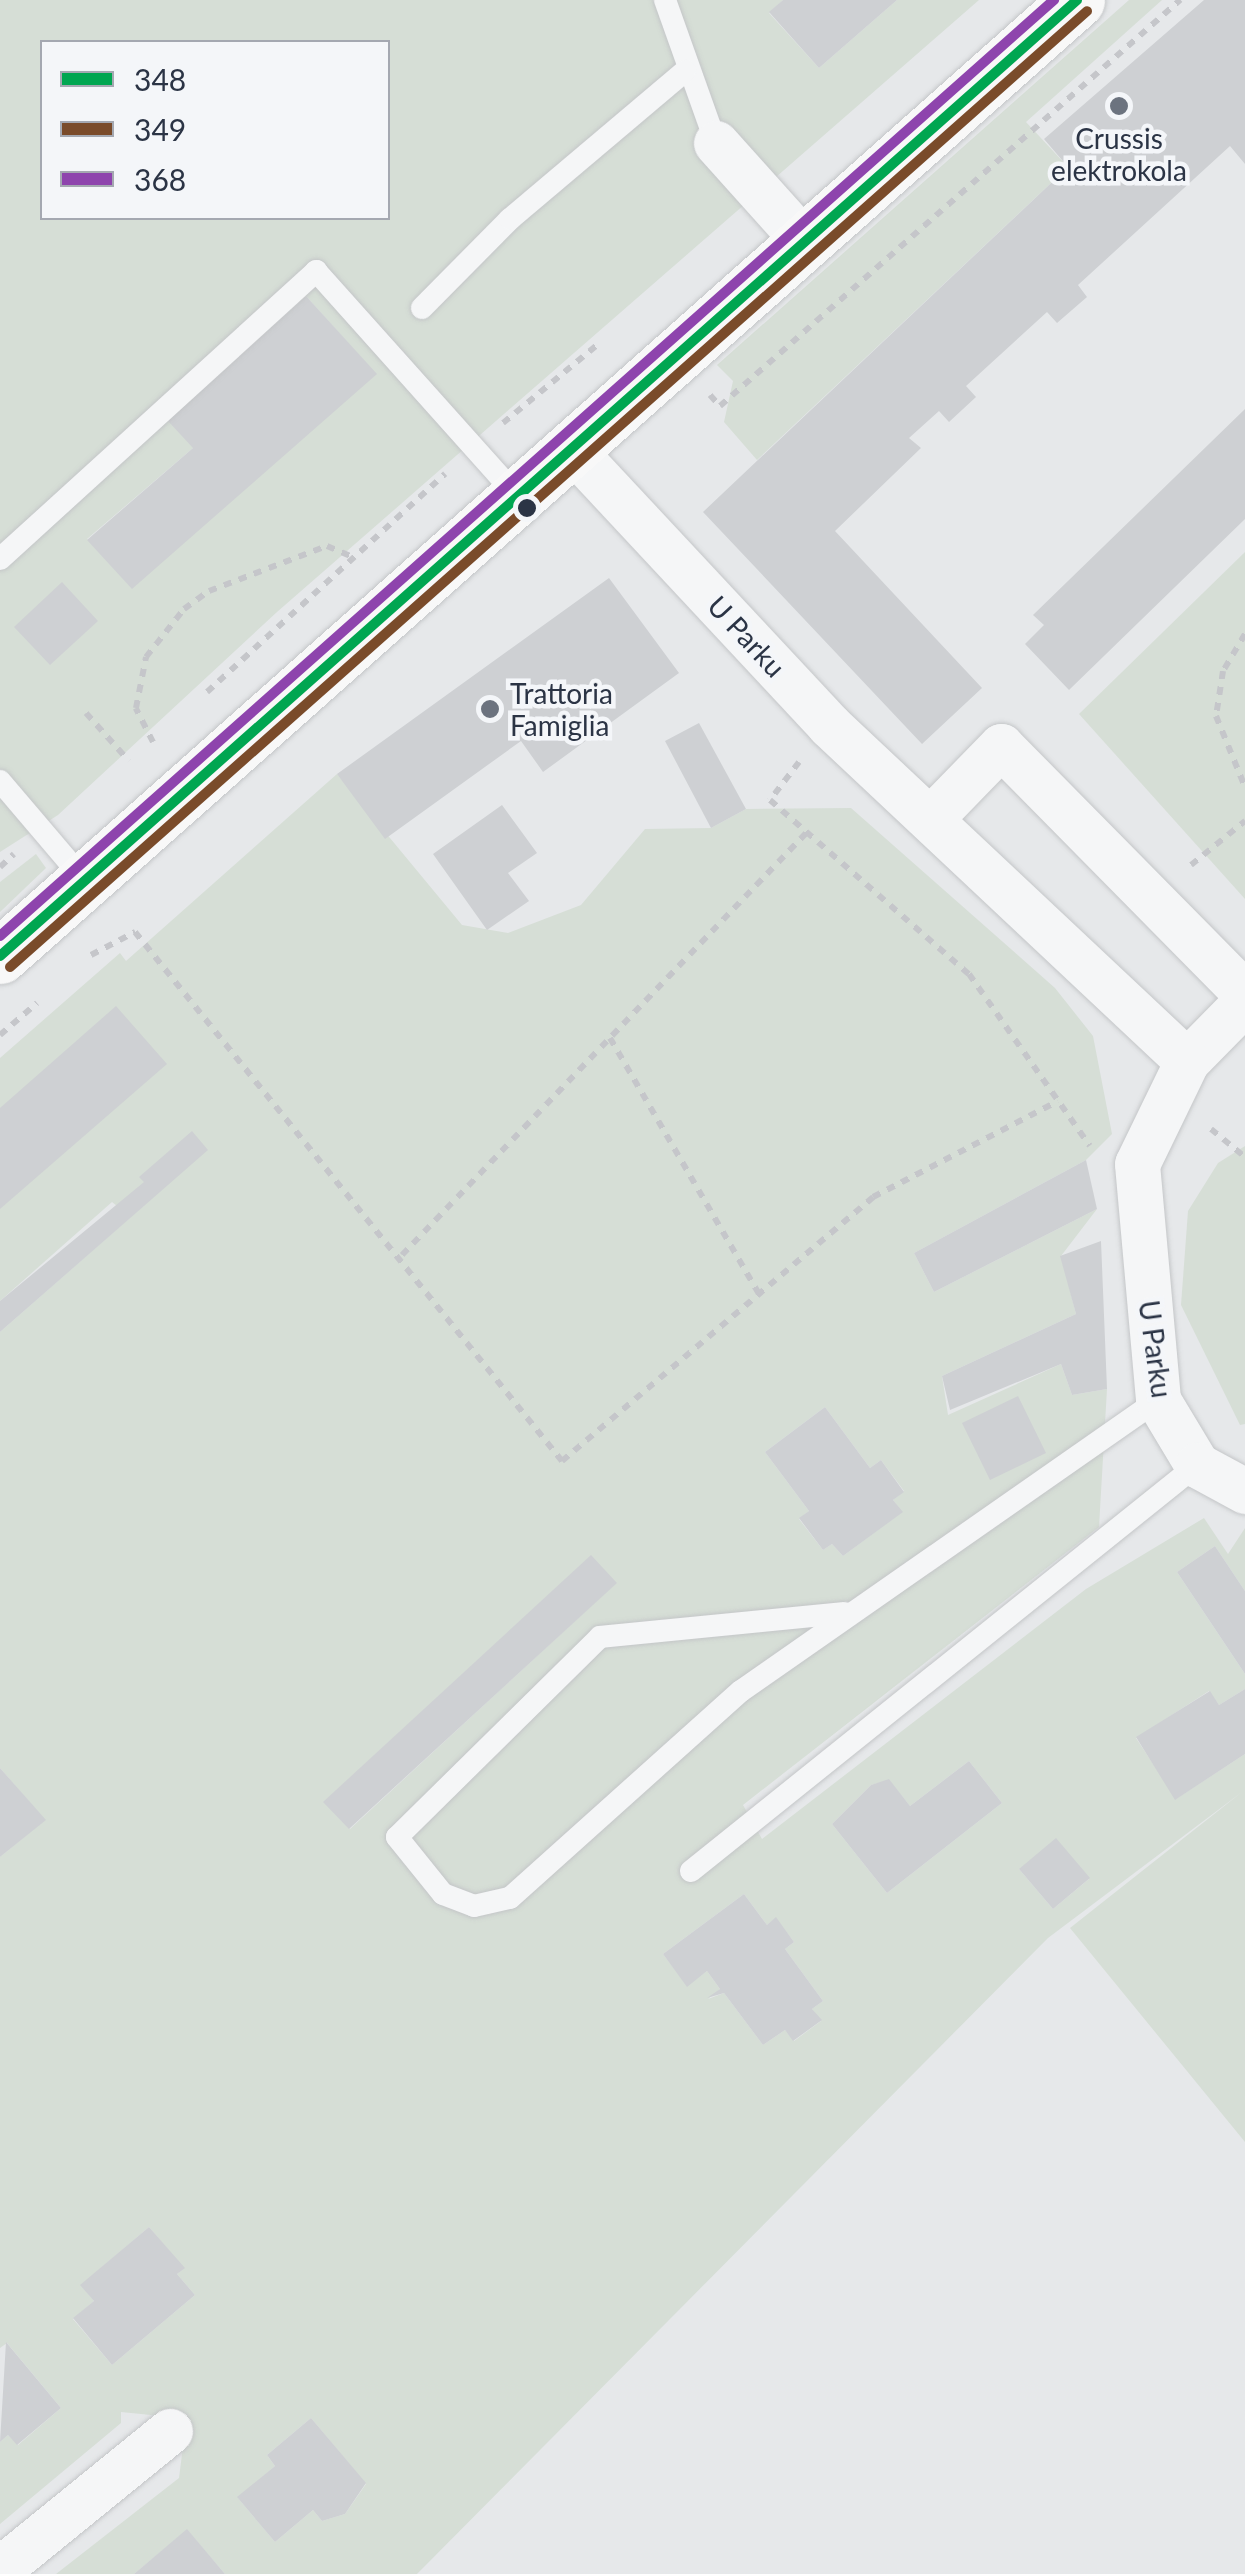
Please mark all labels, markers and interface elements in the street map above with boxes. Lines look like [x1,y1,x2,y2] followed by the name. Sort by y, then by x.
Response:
[40,40,390,220] legend
[134,61,186,97] text: 348
[1108,95,1130,117] marker: Crussis elektrokola
[134,111,186,147] text: 349
[1051,121,1187,187] place label: Crussis elektrokola
[134,161,186,197] text: 368
[517,498,537,518] unlabelled marker
[701,589,793,683] street label: U Parku
[510,676,613,742] place label: Trattoria Famiglia
[479,698,501,720] marker: Trattoria Famiglia
[1133,1298,1179,1400] street label: U Parku

